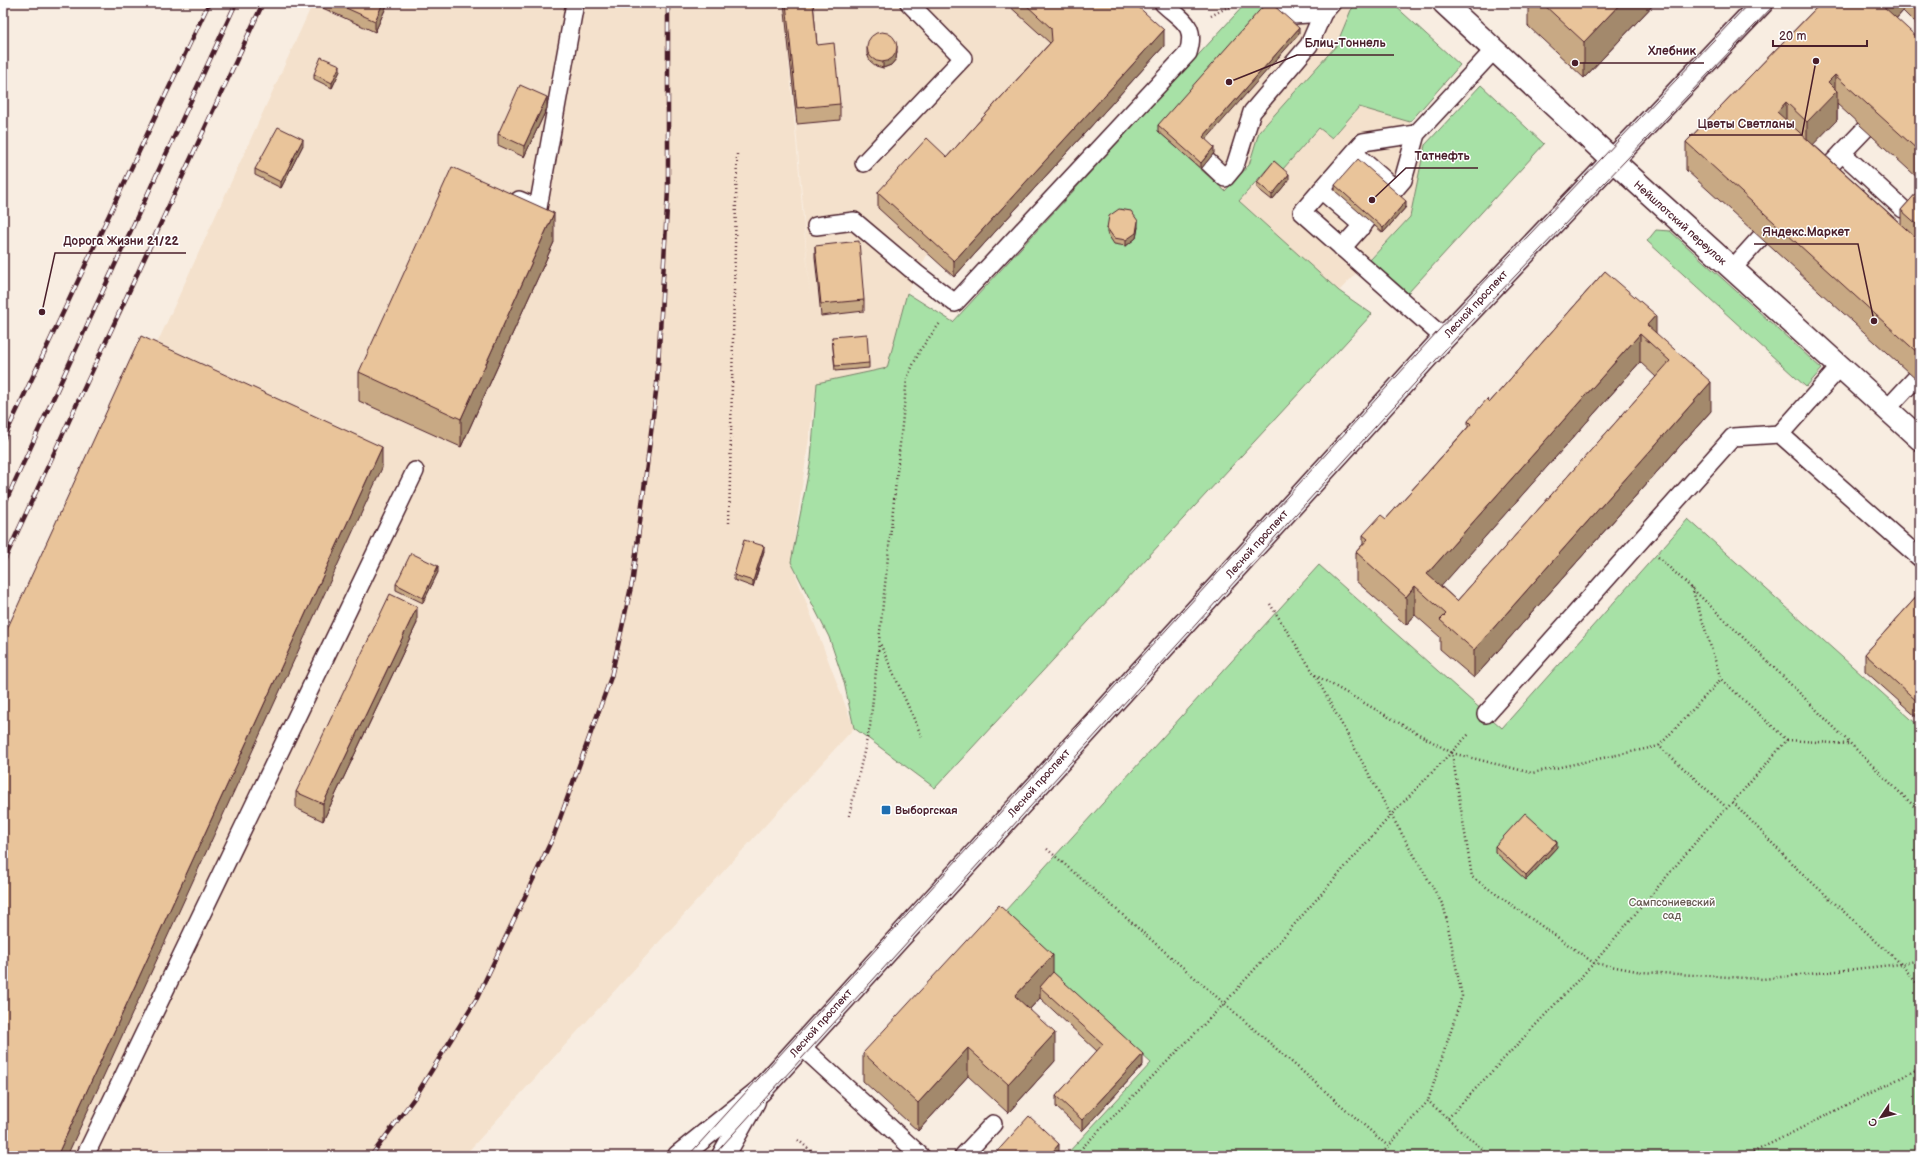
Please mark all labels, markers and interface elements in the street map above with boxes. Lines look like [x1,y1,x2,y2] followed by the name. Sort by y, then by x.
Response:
[1773,22,1867,48] scale bar
[1779,29,1806,44] text: 20 m
[1297,31,1394,55] callout: Блиц-Тоннель
[1304,36,1386,51] text: Блиц-Тоннель
[1640,39,1704,63] callout: Хлебник
[1647,44,1696,59] text: Хлебник
[1689,111,1802,135] callout: Цветы Светланы
[1697,117,1795,132] text: Цветы Светланы
[1406,144,1478,168] callout: Татнефть
[1414,149,1470,164] text: Татнефть
[1631,178,1729,268] street label: Нейшлотский переулок
[1754,220,1858,244] callout: Яндекс.Маркет
[1762,225,1850,240] text: Яндекс.Маркет
[55,229,186,253] callout: Дорога Жизни 21/22
[63,234,180,249] text: Дорога Жизни 21/22
[1441,268,1510,341] street label: Лесной проспект
[1222,507,1291,581] street label: Лесной проспект
[1004,746,1073,820] street label: Лесной проспект
[880,804,892,816] marker: Выборгская
[895,804,958,817] place label: Выборгская
[1629,896,1715,922] park label: Сампсониевский сад
[786,986,855,1060] street label: Лесной проспект
[1861,1097,1901,1137] north arrow
[1866,1115,1881,1129] text: С

